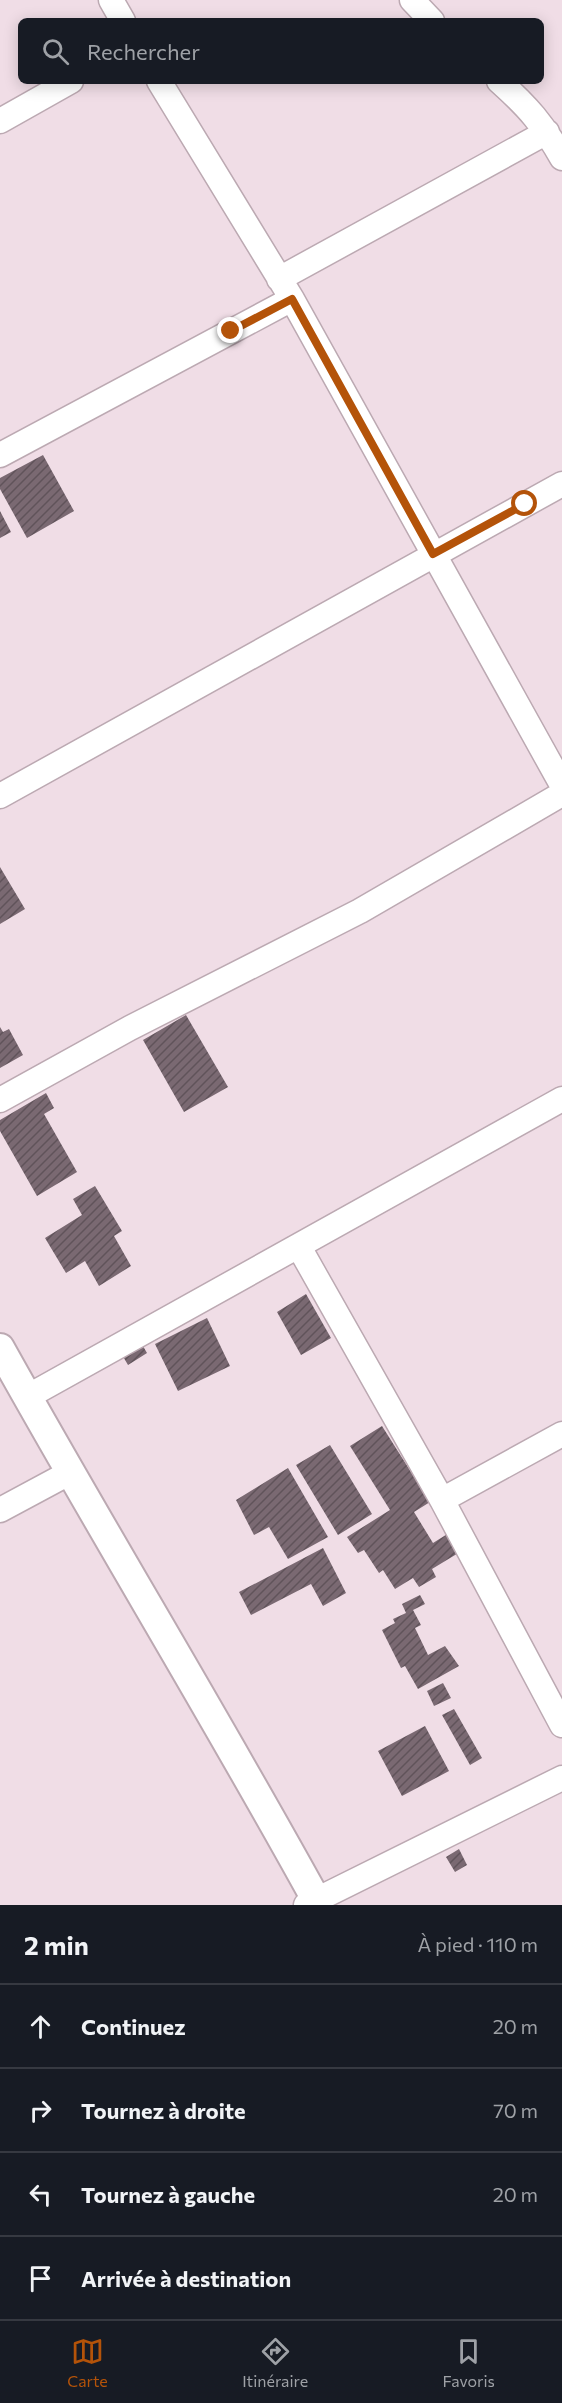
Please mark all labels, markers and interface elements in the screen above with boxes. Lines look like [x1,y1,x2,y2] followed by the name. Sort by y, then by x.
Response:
[18,18,544,84] search box
[39,35,72,68] icon: search
[87,38,200,65] text: Rechercher
[217,317,243,343] route end
[511,490,537,516] route start
[24,1929,89,1960] text: 2 min
[417,1932,538,1956] text: À pied · 110 m
[24,2010,57,2043] icon: ahead
[81,2013,186,2040] text: Continuez
[493,2014,538,2038] text: 20 m
[24,2094,57,2127] icon: right
[81,2097,246,2124] text: Tournez à droite
[493,2098,538,2122] text: 70 m
[24,2178,57,2211] icon: left
[81,2181,255,2208] text: Tournez à gauche
[493,2182,538,2206] text: 20 m
[24,2262,57,2295] icon: arrive
[81,2265,291,2292] text: Arrivée à destination
[67,2335,108,2390] tab: Carte
[242,2335,308,2390] tab: Itinéraire
[443,2335,495,2390] tab: Favoris

